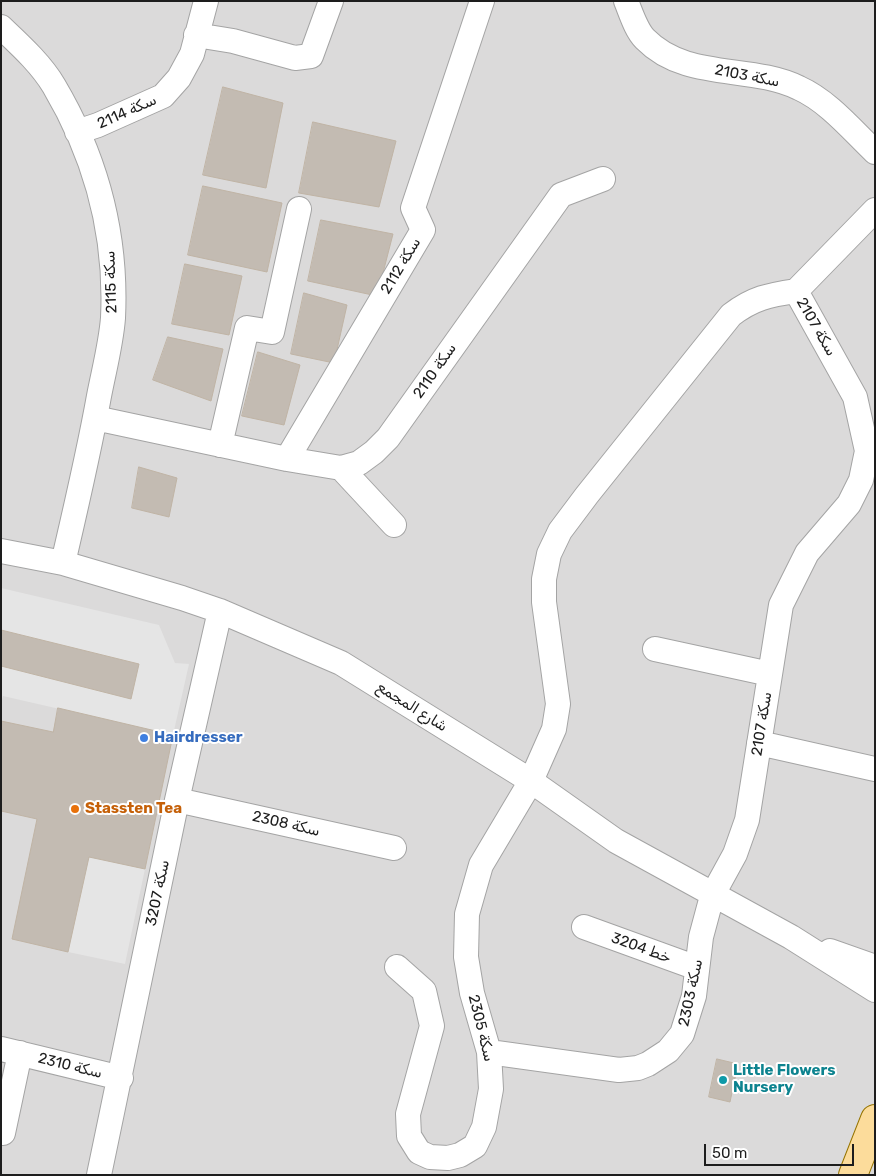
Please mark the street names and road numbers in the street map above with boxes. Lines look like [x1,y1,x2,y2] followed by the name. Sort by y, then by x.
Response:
[713,61,781,91] street label: سكة 2103
[95,91,159,133] street label: سكة 2114
[377,235,425,297] street label: سكة 2112
[101,250,121,314] street label: سكة 2115
[792,295,840,359] street label: سكة 2107
[409,340,461,402] street label: سكة 2110
[373,678,451,736] street label: شارع المجمع
[748,691,776,757] street label: سكة 2107
[250,807,322,841] street label: سكة 2308
[142,858,174,928] street label: سكة 3207
[609,929,673,967] street label: 3204 خط
[675,958,707,1028] street label: سكة 2303
[464,993,498,1063] street label: سكة 2305
[36,1049,104,1083] street label: سكة 2310

